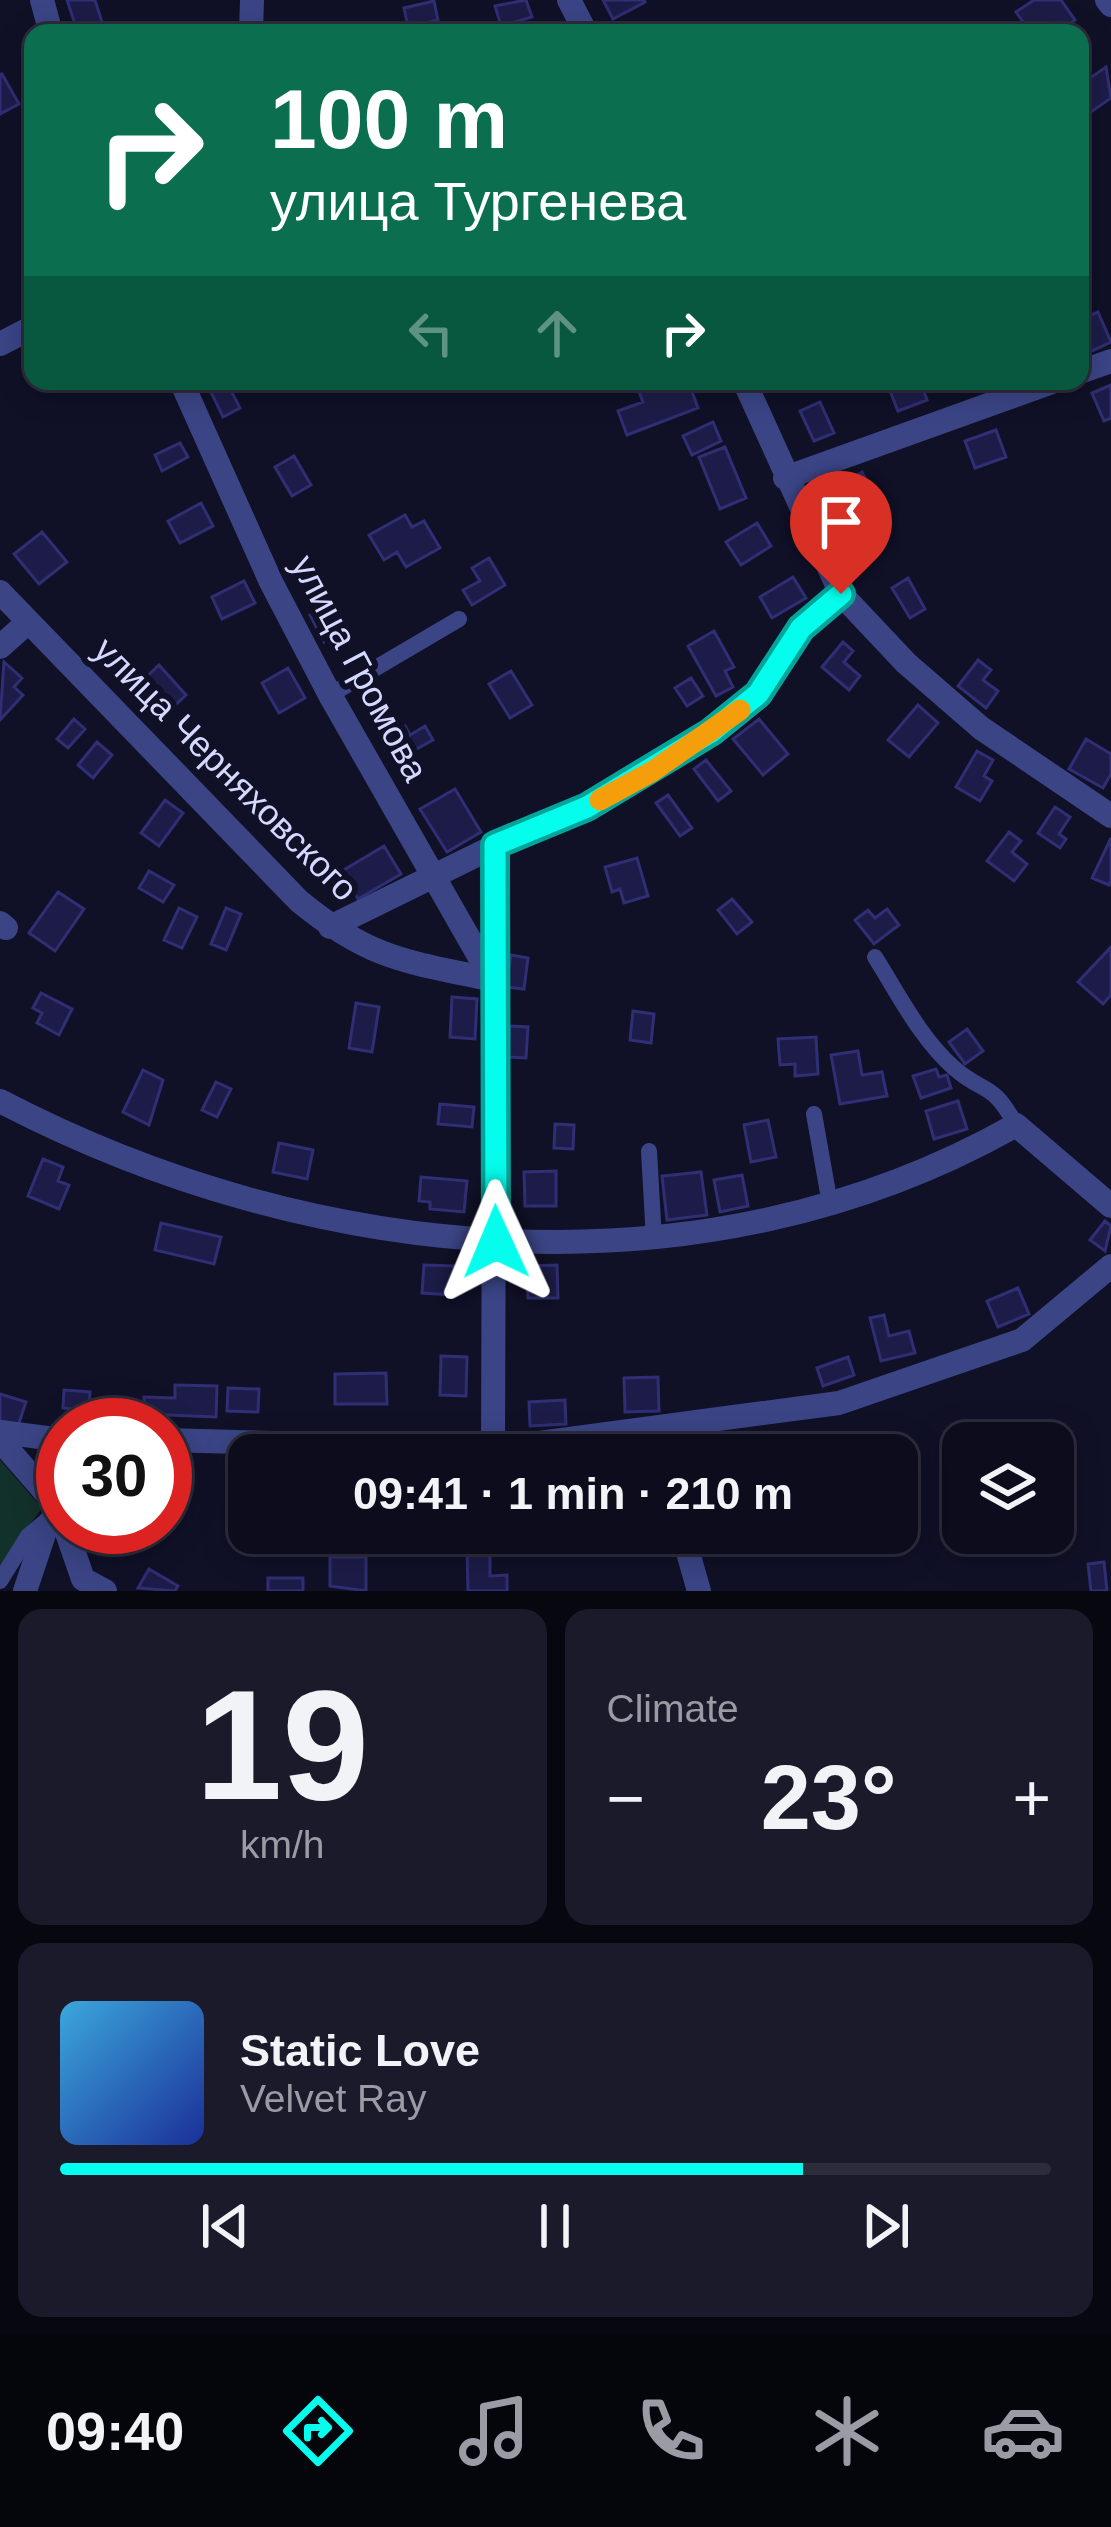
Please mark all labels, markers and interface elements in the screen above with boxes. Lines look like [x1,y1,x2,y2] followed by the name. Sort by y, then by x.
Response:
[72,72,228,228] icon: right
[270,72,508,166] text: 100 m
[270,171,686,231] text: улица Тургенева
[398,300,464,366] icon: left
[524,300,590,366] icon: ahead
[650,300,716,366] icon: right
[790,471,892,594] pin
[808,489,874,555] icon: arrive
[283,548,437,789] street label: улица Громова
[86,629,366,909] street label: улица Черняховского
[433,1179,559,1305] position arrow
[36,1398,192,1554] speed limit sign: 30
[942,1422,1074,1554] map controls
[942,1422,1074,1554] button: layers
[353,1468,793,1519] text: 09:41 · 1 min · 210 m
[195,1658,369,1832] text: 19
[607,1687,739,1730] text: Climate
[761,1748,897,1848] text: 23°
[607,1761,645,1835] text: −
[1012,1761,1051,1835] text: +
[240,1823,325,1866] text: km/h
[240,2025,480,2076] text: Static Love
[240,2077,426,2120] text: Velvet Ray
[192,2193,258,2259] icon: previous
[522,2193,588,2259] icon: pause
[853,2193,919,2259] icon: next
[276,2389,360,2473] icon: directions
[452,2389,536,2473] icon: music
[629,2389,713,2473] icon: phone
[805,2389,889,2473] icon: climate
[981,2389,1065,2473] icon: car
[46,2401,184,2461] text: 09:40

